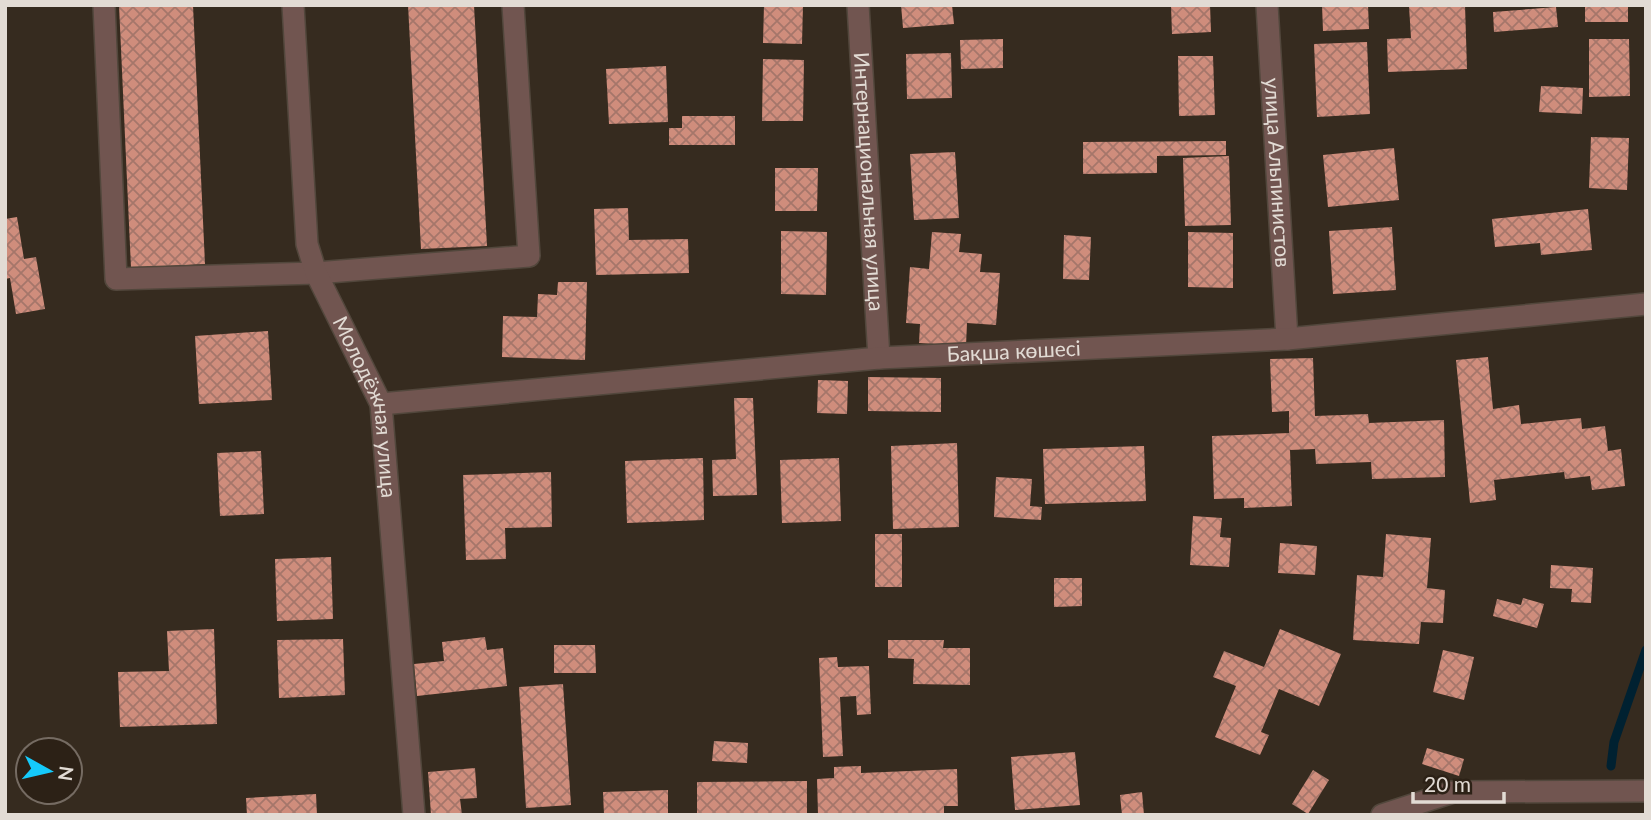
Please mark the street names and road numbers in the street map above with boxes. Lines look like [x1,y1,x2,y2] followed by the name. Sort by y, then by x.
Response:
[850,51,890,312] street label: Интернациональная улица
[1260,77,1297,268] street label: улица Альпинистов
[328,312,402,499] street label: Молодёжная улица
[946,335,1081,366] street label: Бақша көшесі

